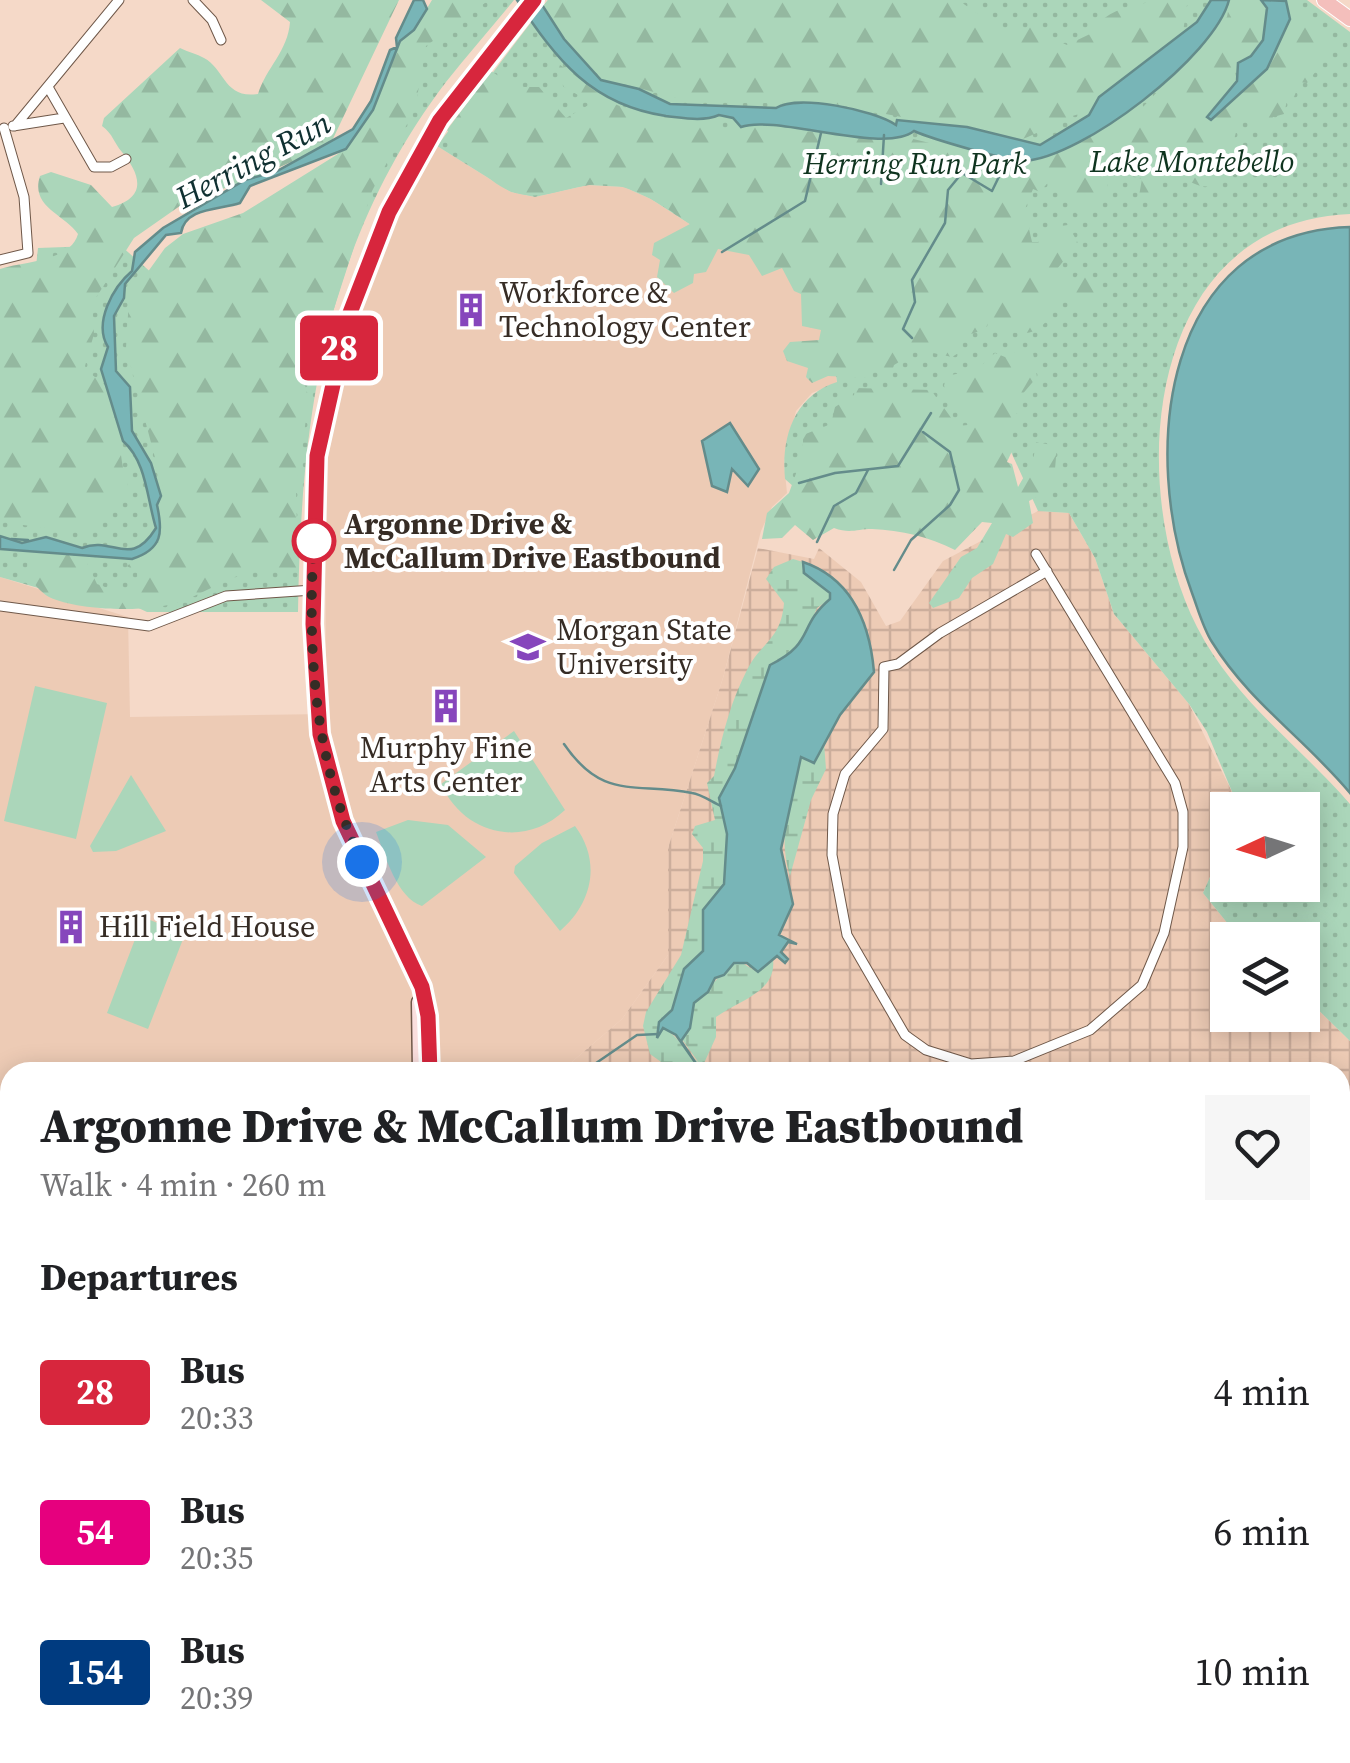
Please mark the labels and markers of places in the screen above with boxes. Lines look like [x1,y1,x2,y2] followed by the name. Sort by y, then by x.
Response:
[499,272,751,347] place label: Workforce & Technology Center
[452,291,490,329] building icon: Workforce & Technology Center
[344,503,721,578] place label: Argonne Drive & McCallum Drive Eastbound
[293,520,335,562] marker: Argonne Drive & McCallum Drive Eastbound
[556,609,732,684] place label: Morgan State University
[509,628,547,666] school or university icon: Morgan State University
[427,687,465,725] building icon: Murphy Fine Arts Center
[360,727,532,802] place label: Murphy Fine Arts Center
[99,906,315,947] place label: Hill Field House
[52,908,90,946] building icon: Hill Field House

